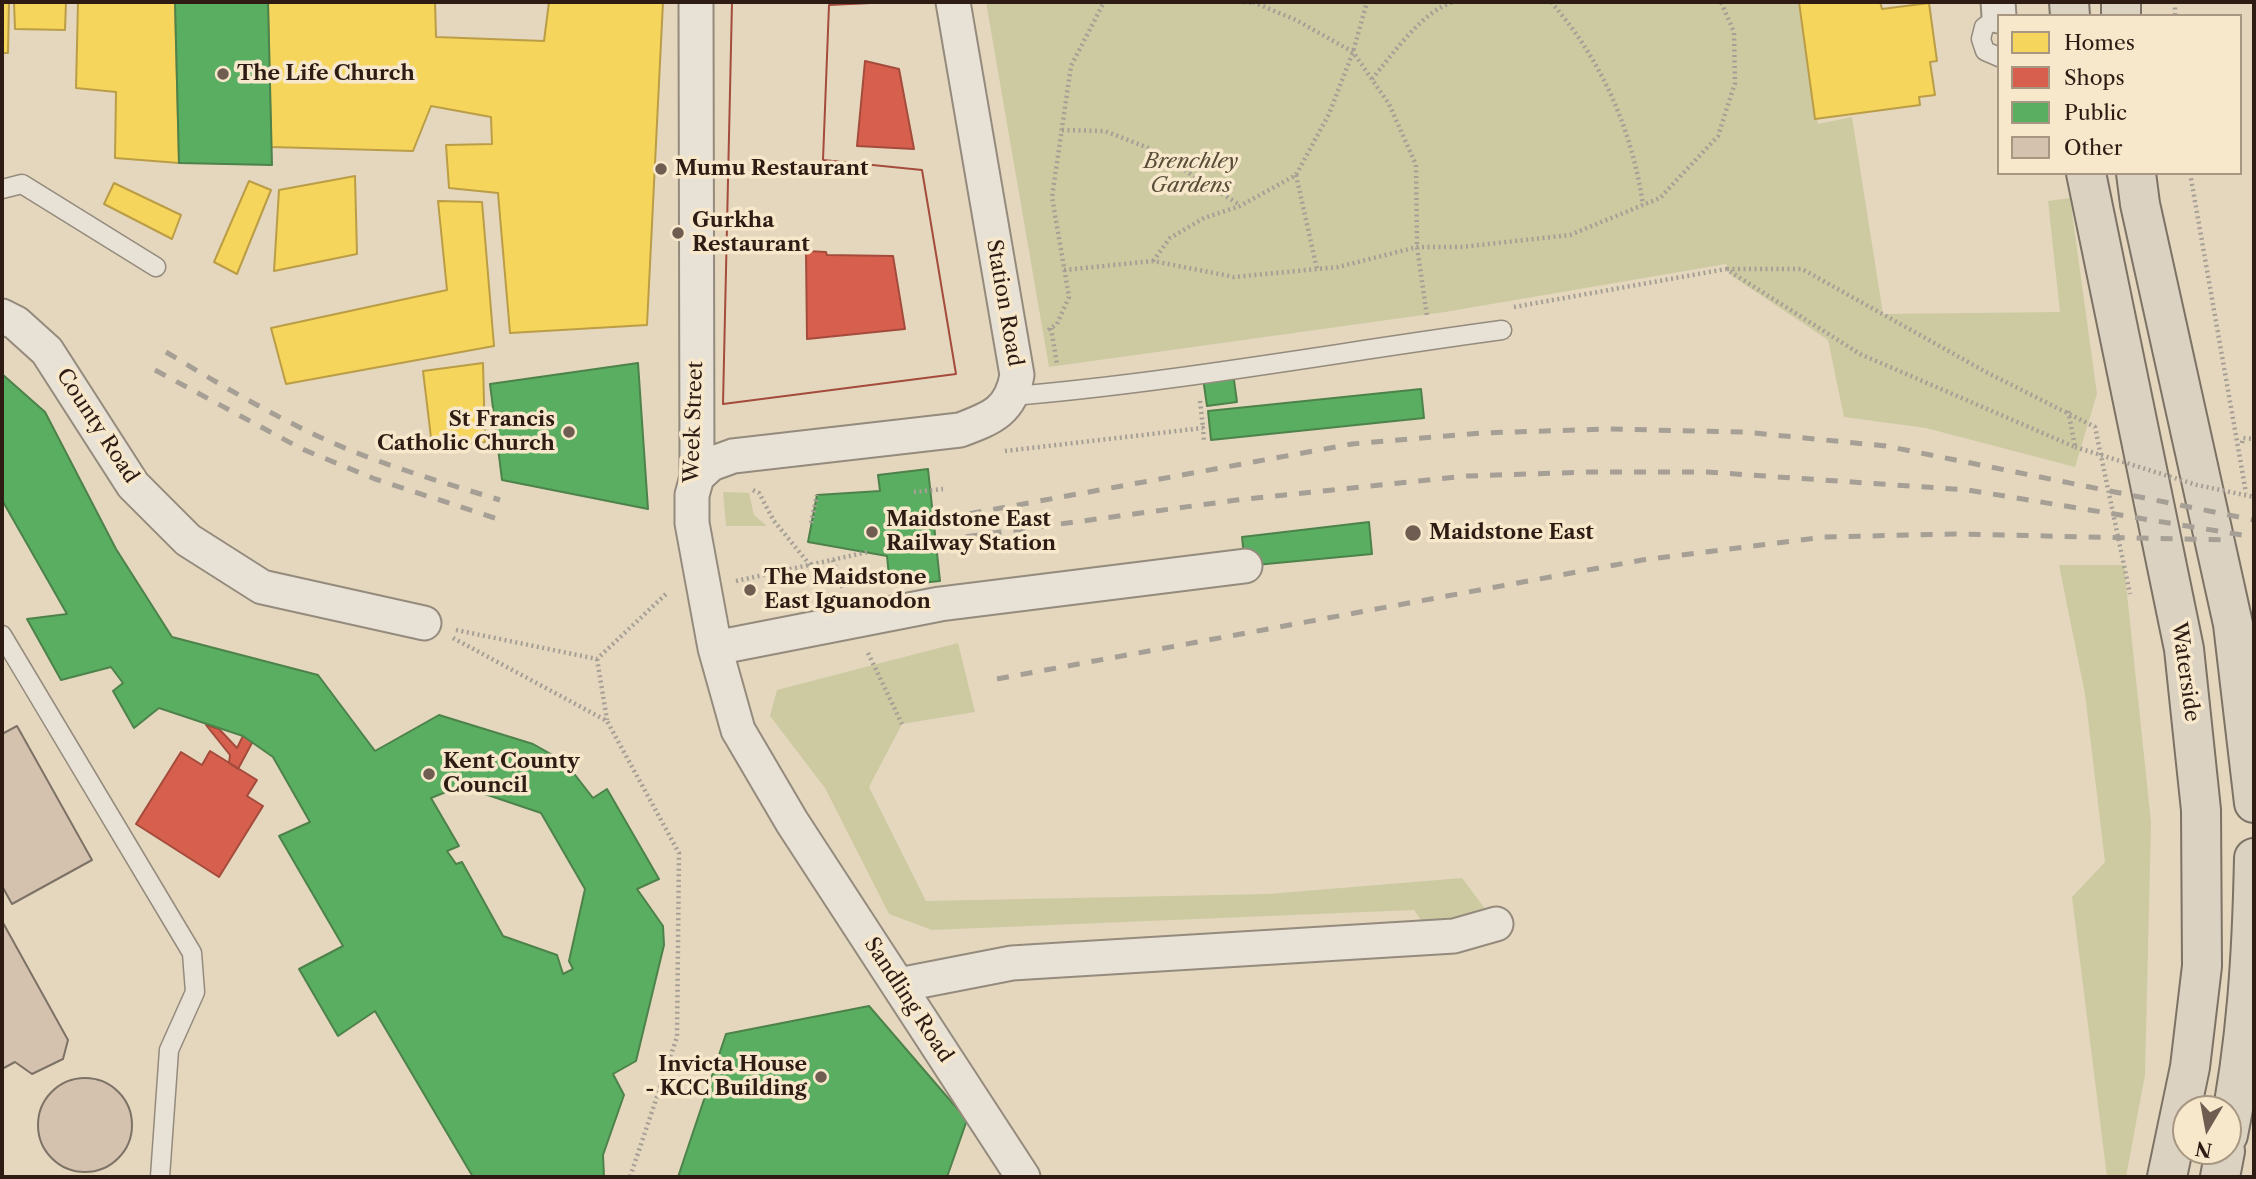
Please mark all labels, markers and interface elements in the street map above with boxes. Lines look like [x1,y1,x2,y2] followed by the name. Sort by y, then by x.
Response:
[1997,14,2242,175] legend
[2064,30,2135,55] text: Homes
[237,61,415,87] place label: The Life Church
[2064,65,2125,90] text: Shops
[215,66,231,82] marker: The Life Church
[2064,100,2127,125] text: Public
[2064,135,2123,160] text: Other
[1144,149,1238,199] park label: Brenchley Gardens
[675,156,869,182] place label: Mumu Restaurant
[653,161,669,177] marker: Mumu Restaurant
[692,208,810,258] place label: Gurkha Restaurant
[670,225,686,241] marker: Gurkha Restaurant
[980,238,1028,368] street label: Station Road
[679,361,709,483] street label: Week Street
[51,364,143,488] street label: County Road
[377,407,555,457] place label: St Francis Catholic Church
[561,424,577,440] marker: St Francis Catholic Church
[886,507,1056,557] place label: Maidstone East Railway Station
[1429,520,1594,546] place label: Maidstone East
[1403,523,1423,543] marker: Maidstone East
[864,524,880,540] marker: Maidstone East Railway Station
[764,565,931,615] place label: The Maidstone East Iguanodon
[742,582,758,598] marker: The Maidstone East Iguanodon
[2166,621,2204,723] street label: Waterside
[443,749,580,799] place label: Kent County Council
[421,766,437,782] marker: Kent County Council
[858,933,958,1067] street label: Sandling Road
[645,1052,807,1102] place label: Invicta House - KCC Building
[813,1069,829,1085] marker: Invicta House - KCC Building
[2172,1095,2242,1165] north arrow
[2193,1136,2214,1162] text: N

